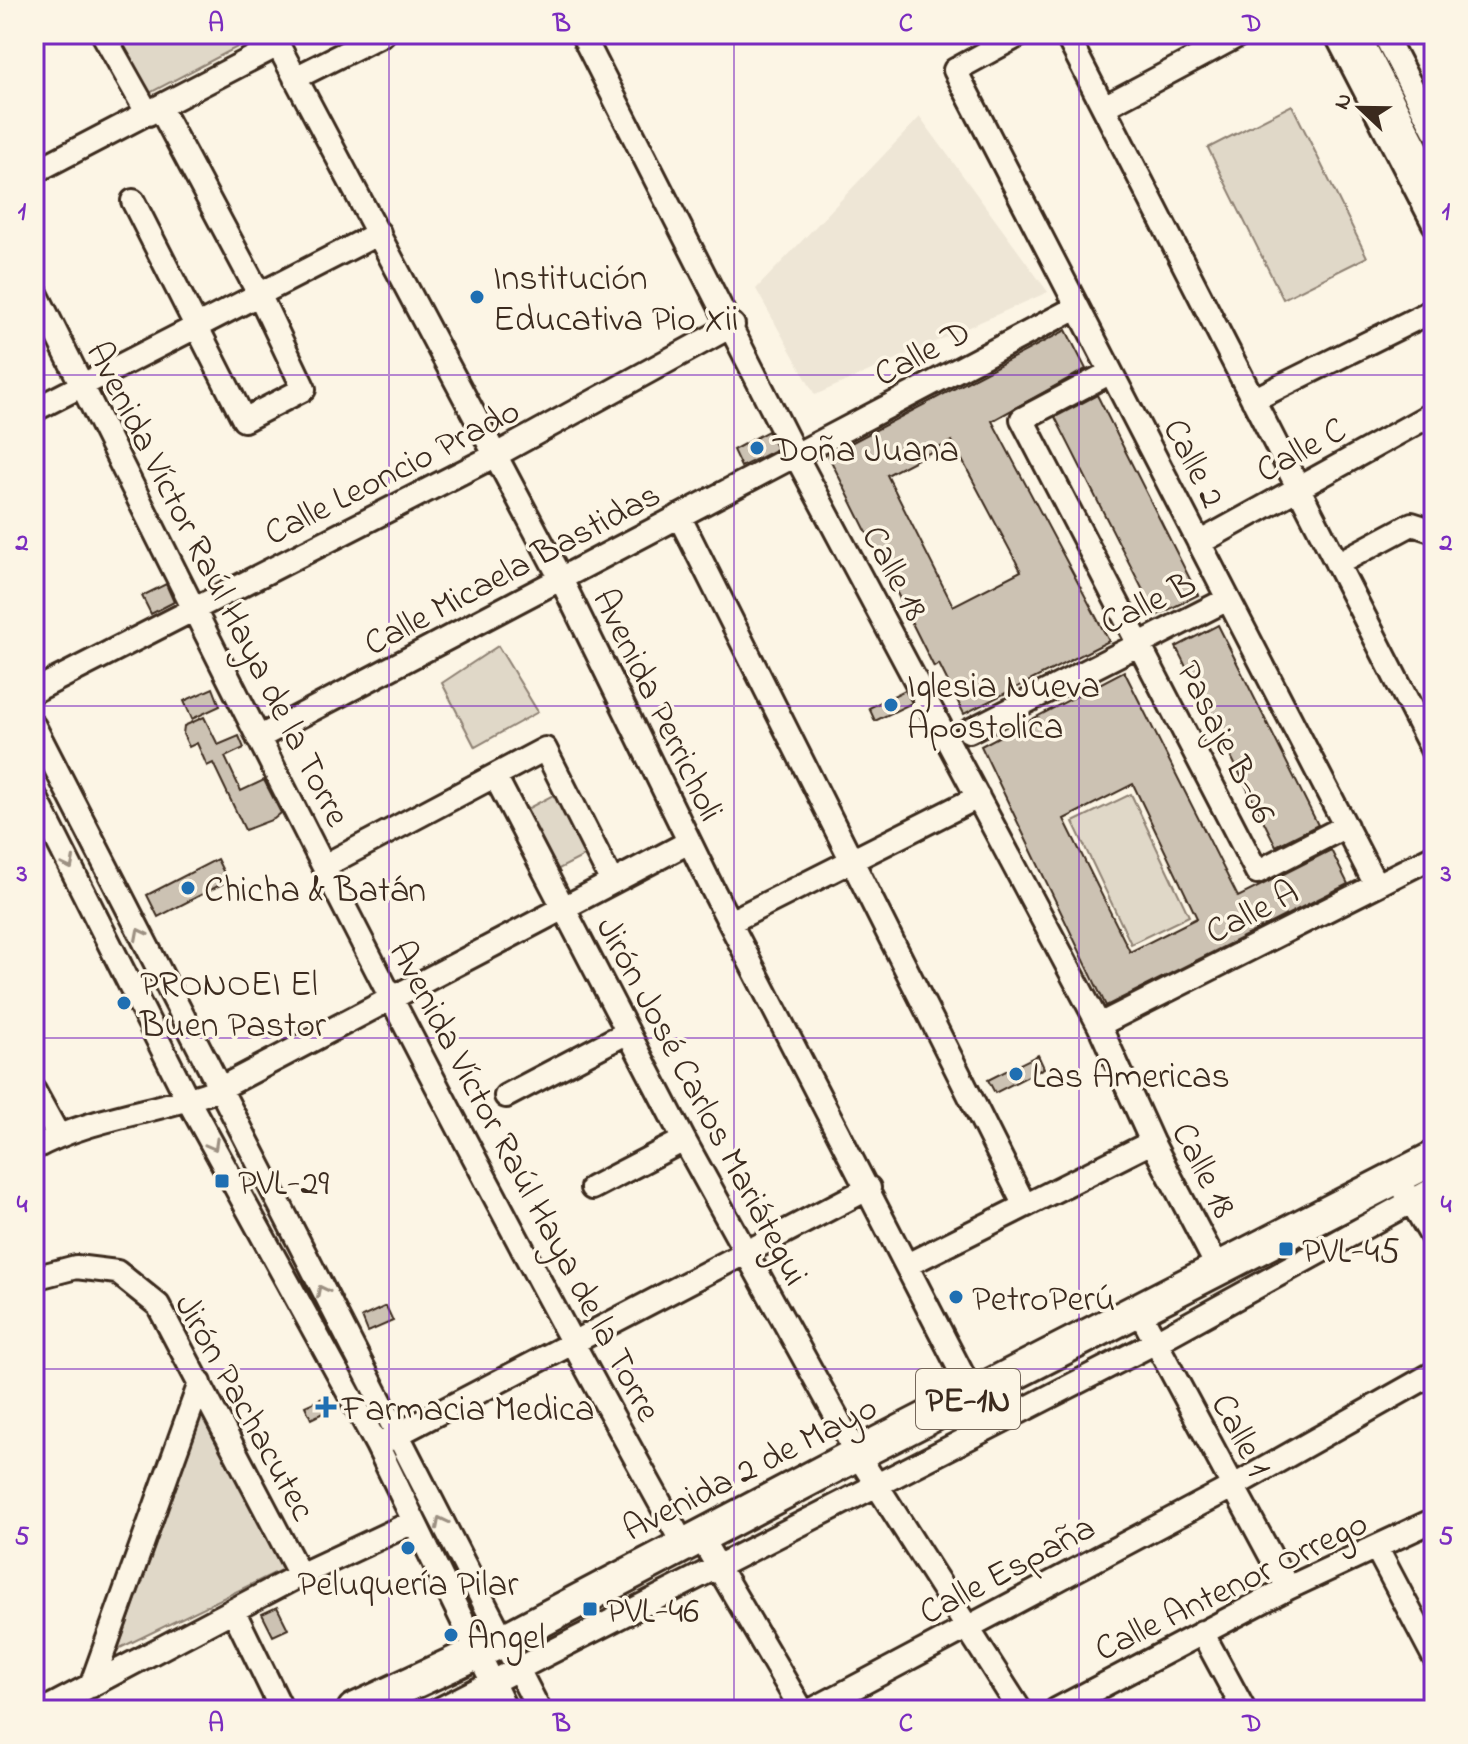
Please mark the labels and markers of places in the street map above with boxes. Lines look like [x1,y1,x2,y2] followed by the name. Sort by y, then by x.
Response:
[493,254,738,348] place label: Institución Educativa Pio Xii
[468,288,486,306] marker: Institución Educativa Pio Xii
[772,426,959,479] place label: Doña Juana
[748,439,766,457] marker: Doña Juana
[907,662,1100,756] place label: Iglesia Nueva Apostolica
[882,696,900,714] marker: Iglesia Nueva Apostolica
[204,866,426,919] place label: Chicha & Batán
[179,879,197,897] marker: Chicha & Batán
[139,960,327,1054] place label: PRONOEI El Buen Pastor
[115,994,133,1012] marker: PRONOEI El Buen Pastor
[1032,1052,1230,1105] place label: Las Americas
[1007,1065,1025,1083] marker: Las Americas
[238,1159,329,1212] place label: PVL-29
[213,1172,231,1190] marker: PVL-29
[1302,1227,1400,1280] place label: PVL-45
[1277,1240,1295,1258] marker: PVL-45
[972,1275,1115,1328] place label: PetroPerú
[947,1288,965,1306] marker: PetroPerú
[341,1385,594,1438] place label: Farmacia Medica
[317,1398,335,1416] marker: Farmacia Medica
[399,1539,417,1557] marker: Peluquería Pilar
[298,1560,519,1613] place label: Peluquería Pilar
[606,1587,699,1640] place label: PVL-46
[581,1600,599,1618] marker: PVL-46
[467,1613,545,1666] place label: Angel
[442,1626,460,1644] marker: Angel

